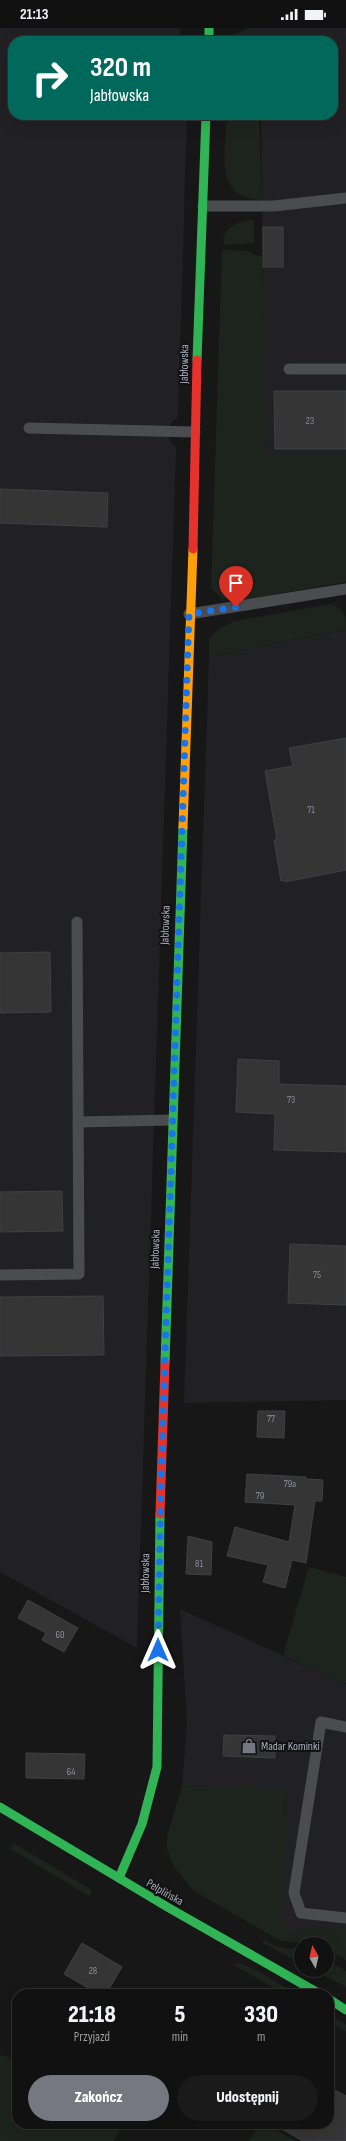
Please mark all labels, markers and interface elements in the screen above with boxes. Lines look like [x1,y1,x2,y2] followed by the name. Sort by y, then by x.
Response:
[20,5,48,24] text: 21:13
[90,51,151,84] text: 320 m
[24,52,76,104] icon: right
[90,85,149,106] text: Jabłowska
[177,344,192,385] street label: Jabłowska
[306,415,314,427] house number: 23
[219,566,253,607] pin
[225,572,247,594] icon: arrive
[307,804,315,816] house number: 71
[157,905,174,946] street label: Jabłowska
[287,1094,295,1106] house number: 73
[147,1229,164,1270] street label: Jabłowska
[313,1269,321,1281] house number: 75
[267,1413,275,1425] house number: 77
[284,1478,296,1490] house number: 79a
[256,1490,264,1502] house number: 79
[138,1553,153,1594] street label: Jabłowska
[195,1558,203,1570] house number: 81
[56,1629,64,1641] house number: 60
[137,1629,179,1671] position arrow
[240,1737,258,1755] shop icon: Madar Kominki
[261,1739,320,1754] place label: Madar Kominki
[67,1766,75,1778] house number: 64
[143,1876,186,1909] street label: Pelplińska
[294,1937,334,1977] north arrow
[294,1937,334,1977] map controls
[89,1965,97,1977] house number: 28
[68,2000,116,2029] text: 21:18
[175,2000,185,2029] text: 5
[244,2000,278,2029] text: 330
[74,2029,110,2045] text: Przyjazd
[172,2029,188,2045] text: min
[257,2029,265,2045] text: m
[28,2075,169,2121] button: Zakończ
[177,2075,318,2121] button: Udostępnij

